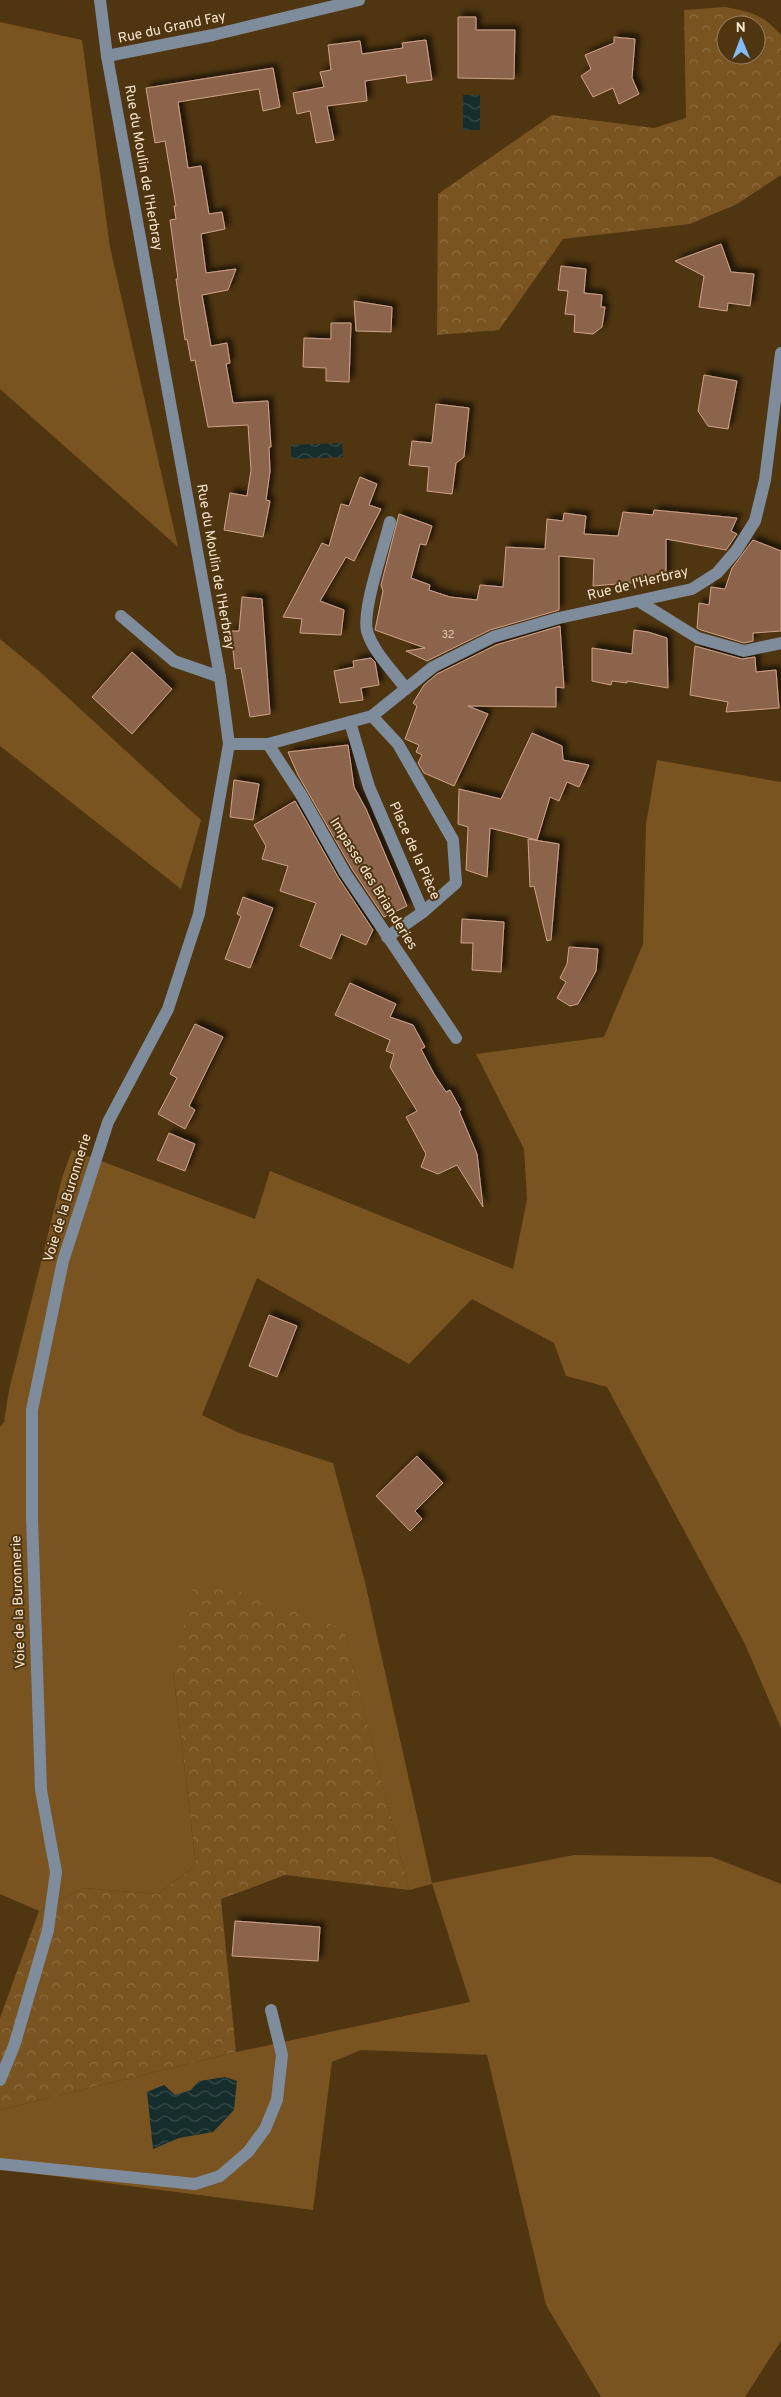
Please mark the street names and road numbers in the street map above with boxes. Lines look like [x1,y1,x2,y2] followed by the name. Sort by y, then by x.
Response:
[117,8,227,48] street label: Rue du Grand Fay
[120,84,166,252] street label: Rue du Moulin de l'Herbray
[192,483,238,651] street label: Rue du Moulin de l'Herbray
[586,563,690,605] street label: Rue de l'Herbray
[385,799,443,903] street label: Place de la Pièce
[325,815,421,953] street label: Impasse des Brianderies
[40,1132,96,1264] street label: Voie de la Buronnerie
[8,1535,30,1669] street label: Voie de la Buronnerie

